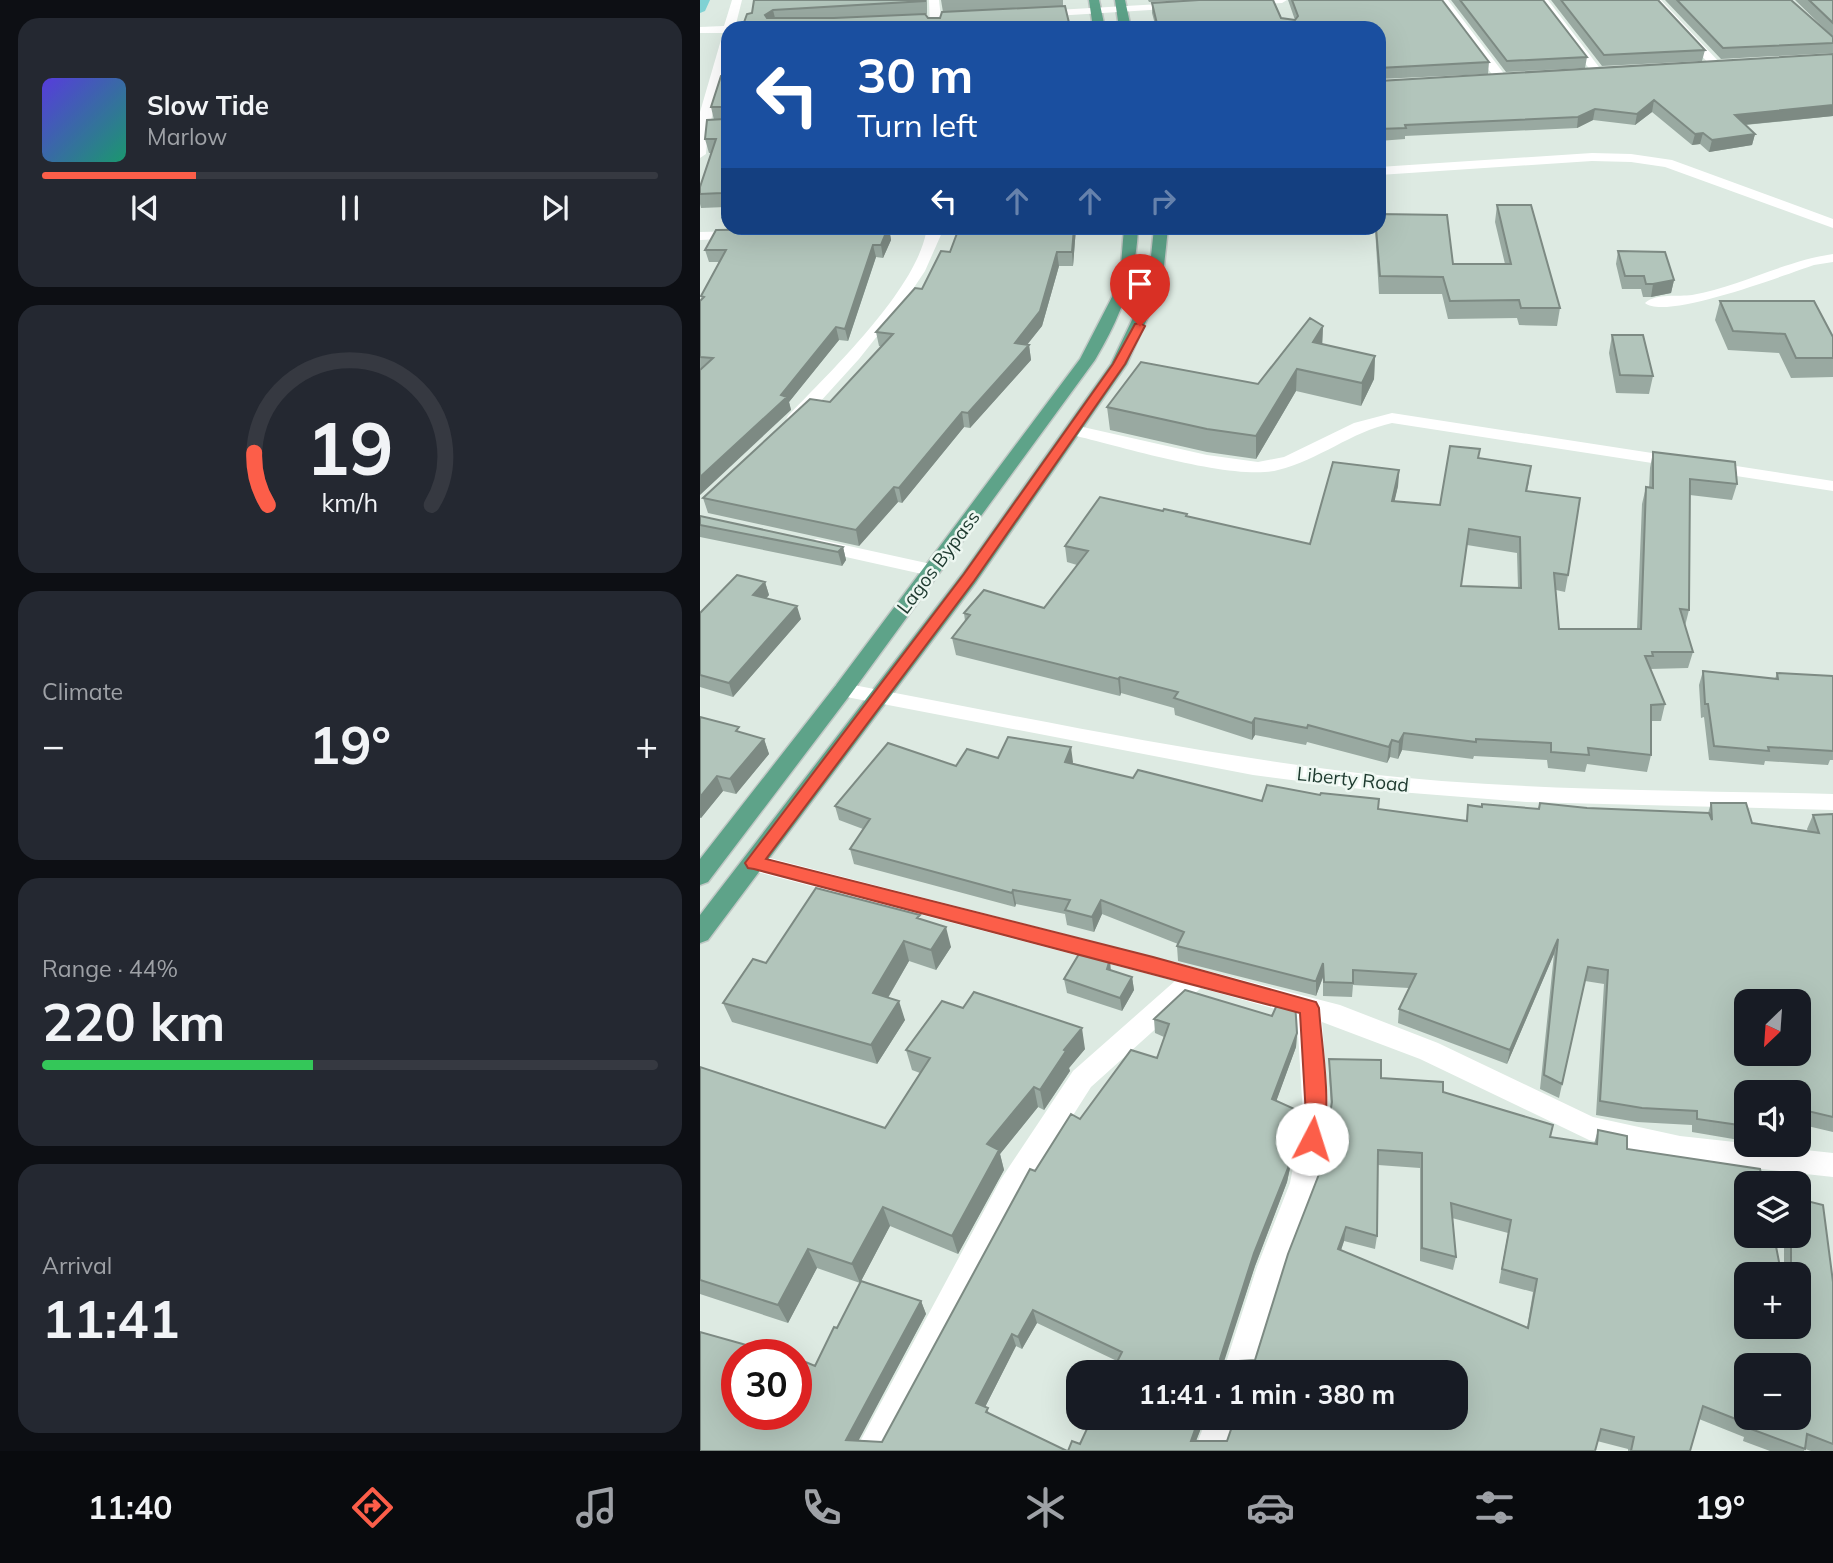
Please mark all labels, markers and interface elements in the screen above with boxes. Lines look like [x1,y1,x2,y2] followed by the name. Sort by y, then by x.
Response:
[857,44,973,105] text: 30 m
[742,49,833,140] icon: left
[147,89,269,122] text: Slow Tide
[857,105,977,145] text: Turn left
[147,122,227,151] text: Marlow
[925,182,963,220] icon: left
[998,182,1036,220] icon: ahead
[1071,182,1109,220] icon: ahead
[1144,182,1182,220] icon: right
[126,189,164,227] icon: previous
[331,189,369,227] icon: pause
[536,189,574,227] icon: next
[1110,254,1170,326] pin
[1121,265,1159,303] icon: arrive
[306,402,394,493] text: 19
[322,487,378,518] text: km/h
[891,506,985,618] street label: Lagos Bypass
[42,677,123,706] text: Climate
[309,712,391,777] text: 19°
[42,721,65,769] text: −
[635,721,658,769] text: +
[1296,761,1410,797] street label: Liberty Road
[42,954,178,983] text: Range · 44%
[42,989,225,1054] text: 220 km
[1734,989,1811,1066] north arrow
[1734,989,1811,1430] map controls
[1734,1080,1811,1157] button: sound
[1275,1102,1349,1176] position arrow
[1734,1171,1811,1248] button: layers
[42,1251,112,1280] text: Arrival
[1734,1262,1811,1339] button: +
[42,1286,180,1351] text: 11:41
[721,1339,812,1430] speed limit sign: 30
[1734,1353,1811,1430] button: −
[1139,1378,1395,1411] text: 11:41 · 1 min · 380 m
[348,1483,397,1532] icon: directions
[572,1483,621,1532] icon: music
[797,1483,846,1532] icon: phone
[1021,1483,1070,1532] icon: climate
[1246,1483,1295,1532] icon: car
[1470,1483,1519,1532] icon: filters
[88,1487,172,1527] text: 11:40
[1695,1487,1745,1527] text: 19°

